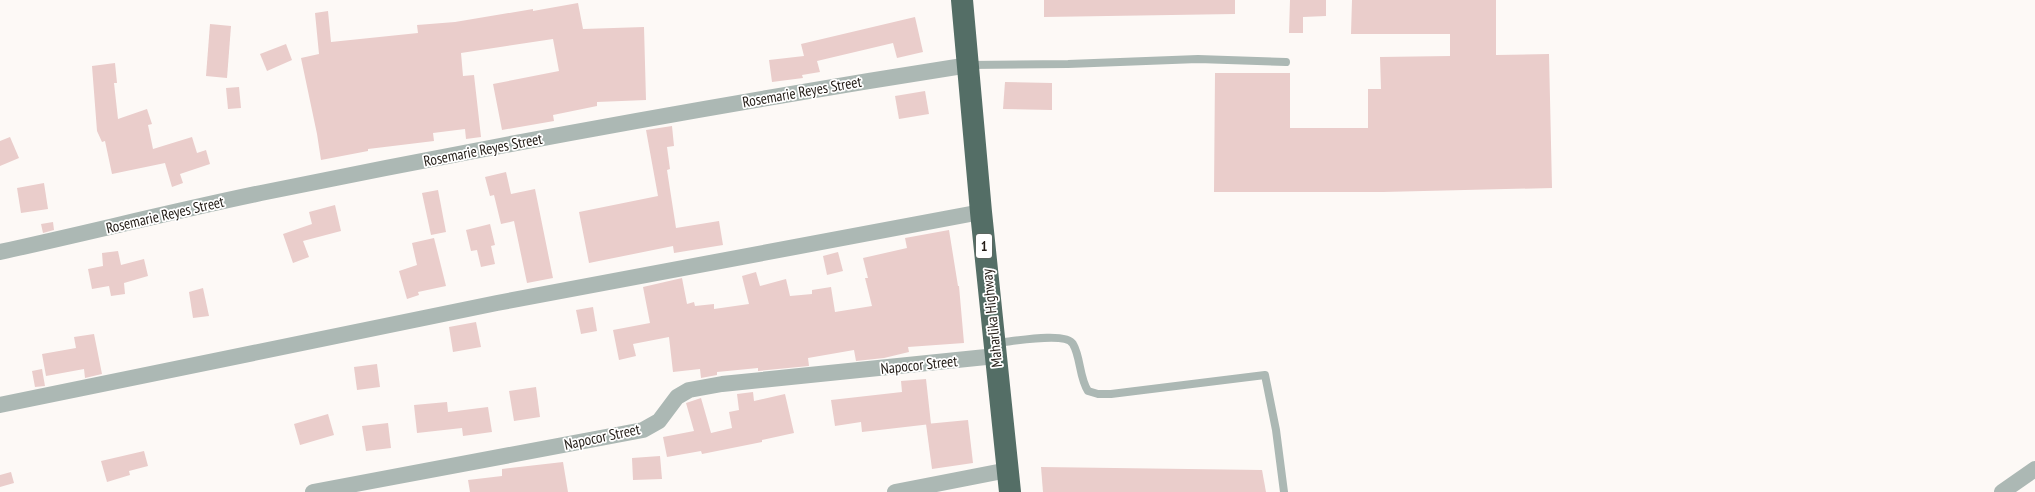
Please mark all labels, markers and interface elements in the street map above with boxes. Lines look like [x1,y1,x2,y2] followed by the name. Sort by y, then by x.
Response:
[741,72,863,111] street label: Rosemarie Reyes Street
[422,129,544,170] street label: Rosemarie Reyes Street
[104,192,226,237] street label: Rosemarie Reyes Street
[976,234,992,258] road number: 1
[977,268,1006,368] street label: Maharlika Highway
[880,351,958,378] street label: Napocor Street
[562,419,642,454] street label: Napocor Street

